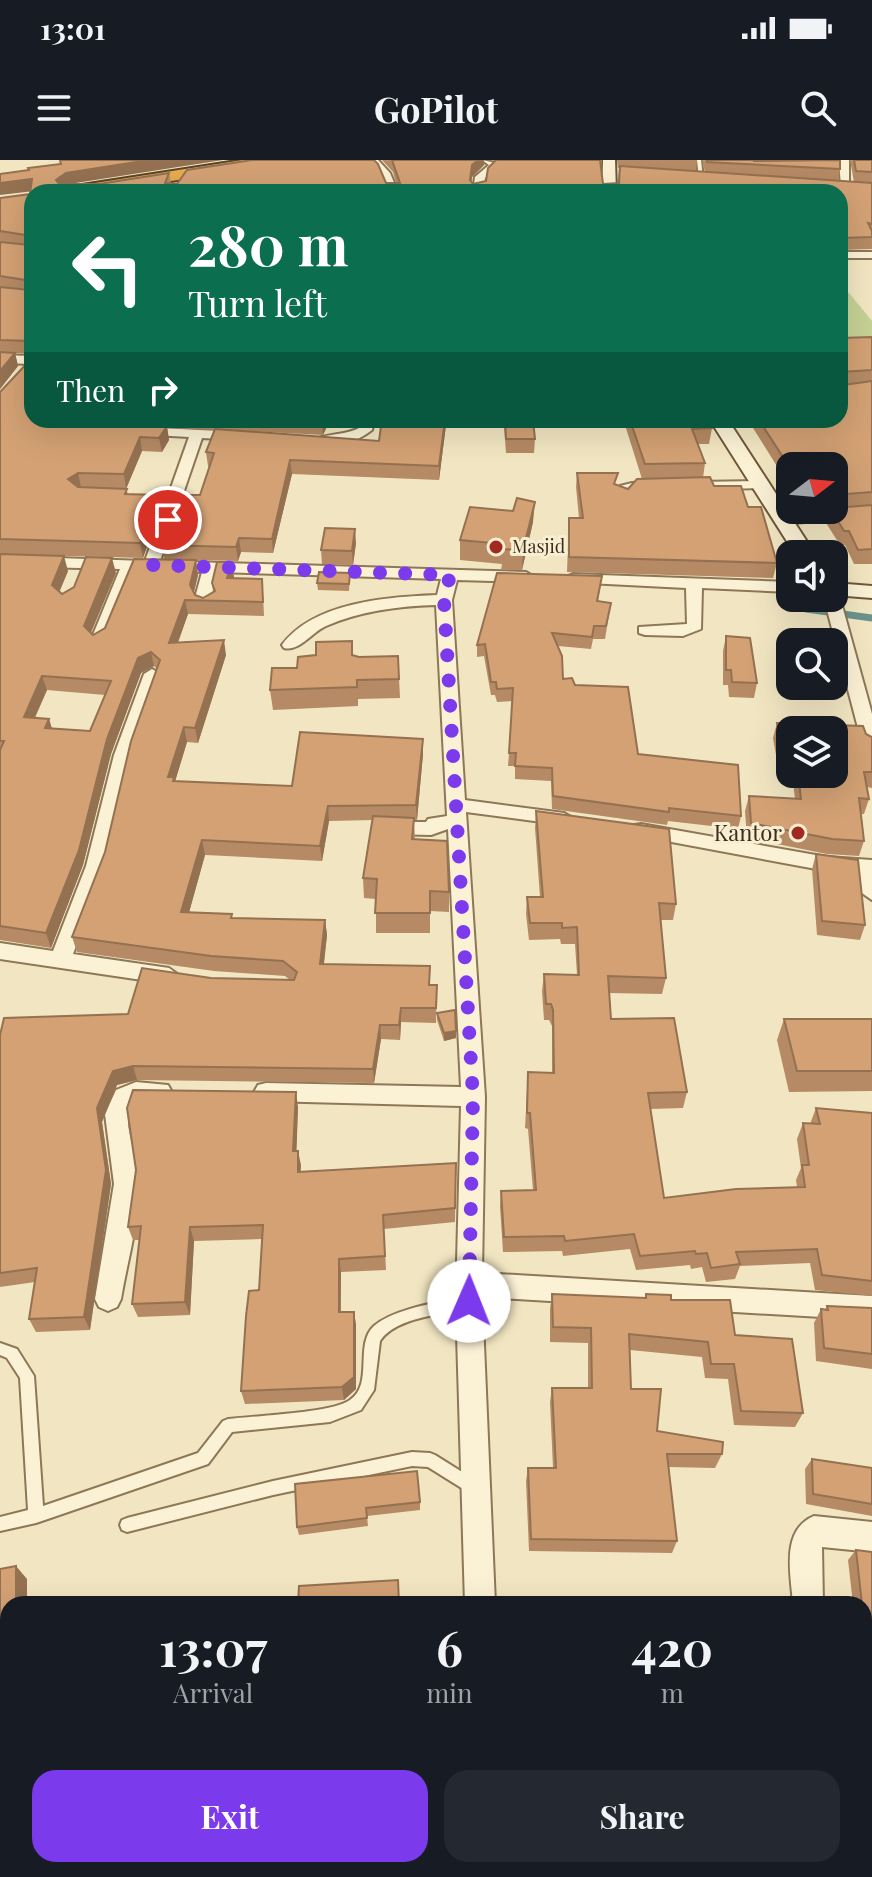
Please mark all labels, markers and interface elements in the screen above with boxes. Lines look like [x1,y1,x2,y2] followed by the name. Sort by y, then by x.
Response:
[40,8,105,48] text: 13:01
[374,84,498,132] text: GoPilot
[32,86,76,130] icon: menu
[796,86,840,130] icon: search
[188,206,349,281] text: 280 m
[56,216,160,320] icon: left
[188,278,327,326] text: Turn left
[141,368,185,412] icon: right
[56,370,125,410] text: Then
[776,452,848,524] north arrow
[776,452,848,788] map controls
[134,486,202,554] pin
[146,498,190,542] icon: arrive
[512,534,566,558] place label: Masjid
[487,538,505,556] marker: Masjid
[776,540,848,612] button: sound
[776,628,848,700] button: search
[776,716,848,788] button: layers
[714,817,782,847] place label: Kantor
[789,824,807,842] marker: Kantor
[427,1259,511,1343] position arrow
[159,1615,267,1679] text: 13:07
[436,1615,463,1679] text: 6
[632,1615,713,1679] text: 420
[173,1675,253,1710] text: Arrival
[426,1675,473,1710] text: min
[661,1675,684,1710] text: m
[32,1770,428,1862] button: Exit
[444,1770,840,1862] button: Share

